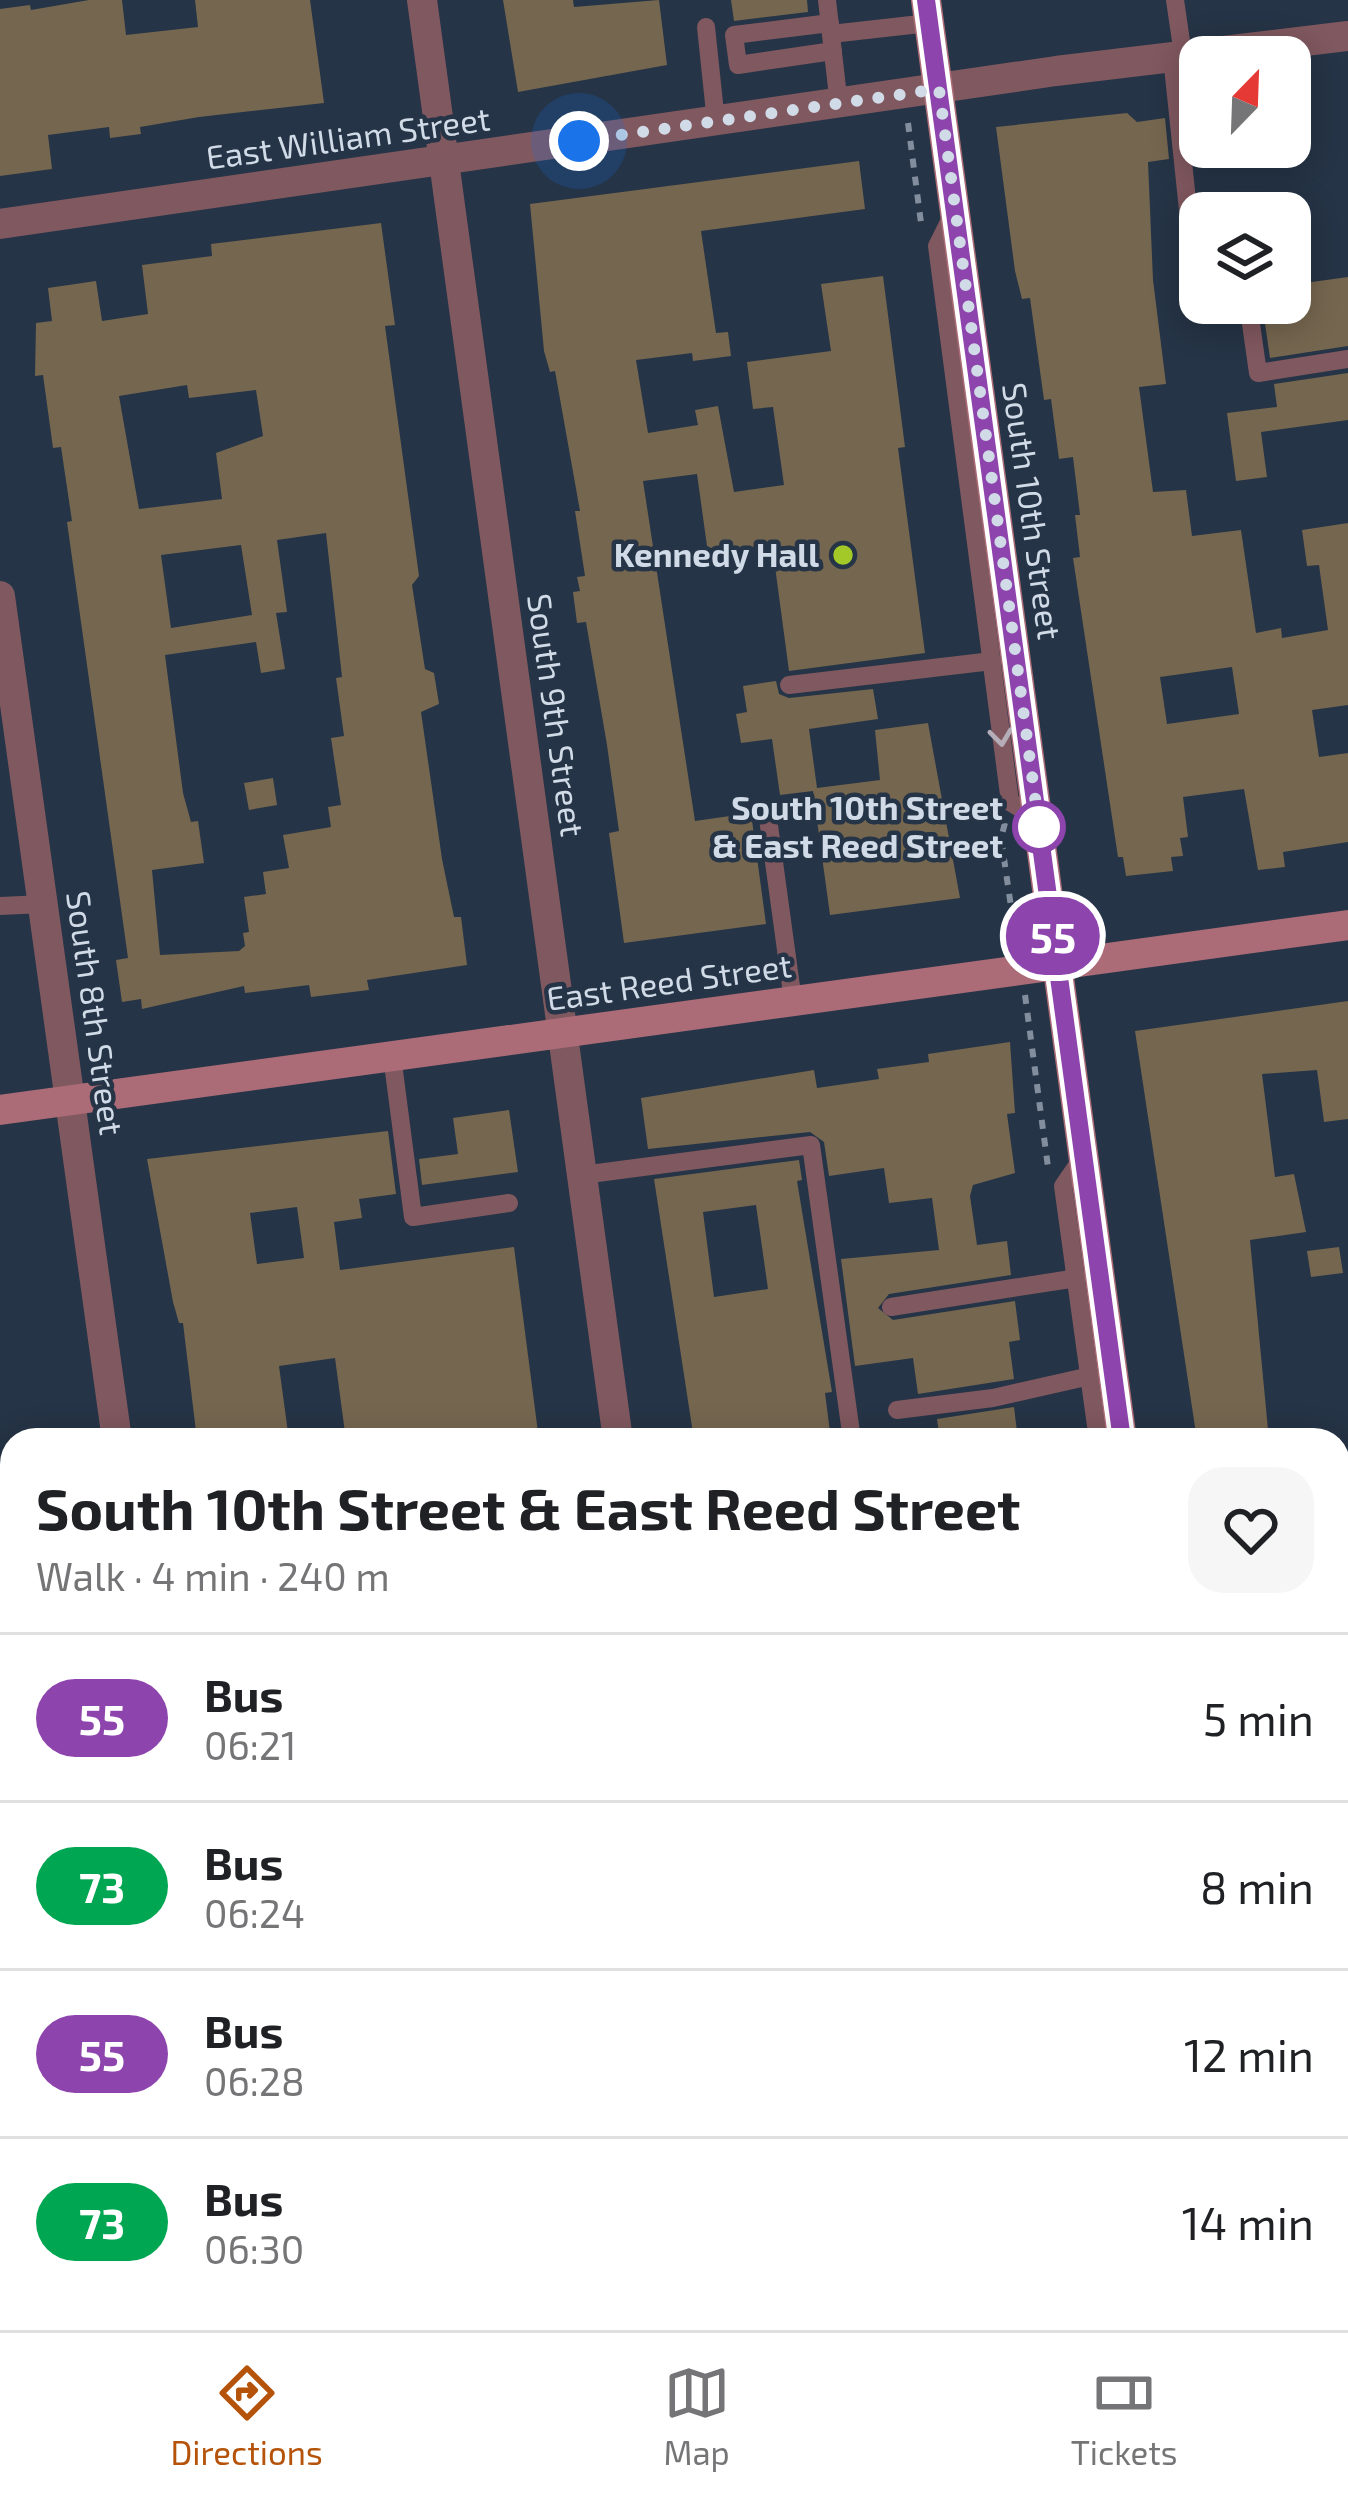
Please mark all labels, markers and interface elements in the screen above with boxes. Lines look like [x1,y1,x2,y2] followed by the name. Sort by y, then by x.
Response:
[1179,36,1311,168] north arrow
[1179,36,1311,324] map controls
[203,97,492,177] street label: East William Street
[549,111,609,171] your location
[1179,192,1311,324] button: layers
[995,380,1071,642] street label: South 10th Street
[614,534,819,574] place label: Kennedy Hall
[830,542,856,568] marker: Kennedy Hall
[520,591,594,839] street label: South 9th Street
[988,727,1014,747] one-way arrow
[712,787,1003,865] place label: South 10th Street & East Reed Street
[1014,802,1064,852] marker: South 10th Street & East Reed Street
[59,888,133,1137] street label: South 8th Street
[999,897,1107,975] line badge: 55
[1030,911,1076,961] text: 55
[544,944,794,1018] street label: East Reed Street
[1188,1467,1314,1593] button: heart
[36,1473,1020,1541] text: South 10th Street & East Reed Street
[36,1552,390,1599] text: Walk · 4 min · 240 m
[204,1667,283,1721] text: Bus
[1203,1691,1314,1745] text: 5 min
[79,1693,125,1743] text: 55
[204,1721,296,1768] text: 06:21
[204,1835,283,1889] text: Bus
[1200,1859,1314,1913] text: 8 min
[79,1861,125,1911] text: 73
[204,1889,305,1936] text: 06:24
[204,2003,283,2057] text: Bus
[1184,2027,1314,2081] text: 12 min
[79,2029,125,2079] text: 55
[204,2057,305,2104] text: 06:28
[204,2171,283,2225] text: Bus
[1182,2195,1314,2249] text: 14 min
[79,2197,125,2247] text: 73
[204,2225,304,2272] text: 06:30
[170,2360,323,2472] tab: Directions
[664,2360,730,2472] tab: Map
[1071,2360,1178,2472] tab: Tickets

